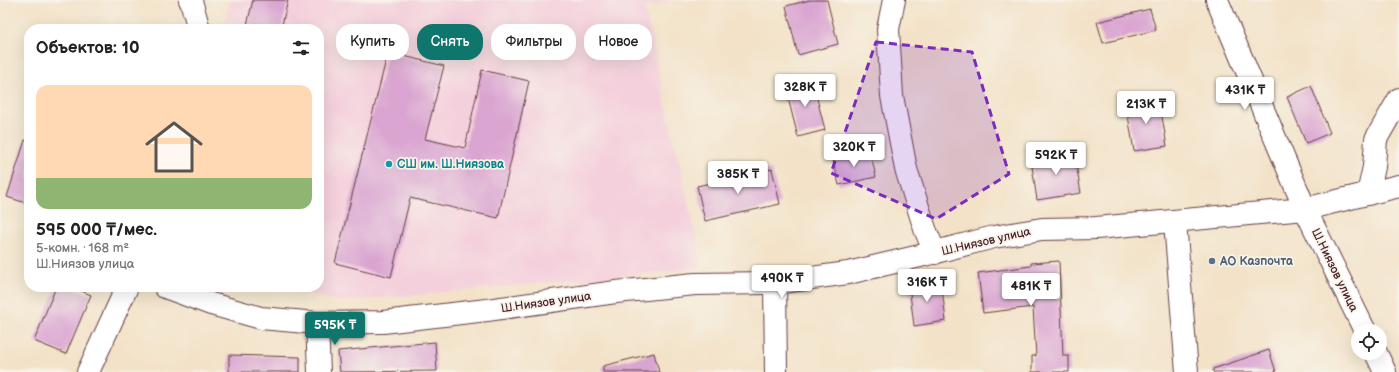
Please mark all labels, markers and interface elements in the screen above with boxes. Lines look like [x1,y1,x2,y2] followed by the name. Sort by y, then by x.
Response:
[336,24,409,60] chip: Купить
[417,24,483,60] chip: Снять
[491,24,576,60] chip: Фильтры
[584,24,652,60] chip: Новое
[290,37,312,59] icon: filters
[36,38,139,58] text: Объектов: 10
[772,74,838,108] pin: 328K ₸
[1212,77,1278,111] pin: 431K ₸
[784,79,826,95] text: 328K ₸
[1225,82,1265,98] text: 431K ₸
[1113,91,1179,125] pin: 213K ₸
[1126,96,1166,112] text: 213K ₸
[138,111,210,183] icon: home
[821,134,887,168] pin: 320K ₸
[833,139,875,155] text: 320K ₸
[1023,142,1089,176] pin: 592K ₸
[1035,147,1077,163] text: 592K ₸
[397,157,505,172] place label: СШ им. Ш.Ниязова
[384,159,394,169] marker: СШ им. Ш.Ниязова
[705,161,771,195] pin: 385K ₸
[717,166,759,182] text: 385K ₸
[36,220,157,240] text: 595 000 ₸/мес.
[940,224,1032,259] street label: Ш.Ниязов улица
[1308,226,1361,314] street label: Ш.Ниязов улица
[36,240,129,256] text: 5-комн. · 168 m²
[1219,254,1294,269] place label: АО Казпочта
[36,256,135,272] text: Ш.Ниязов улица
[1207,256,1217,266] marker: АО Казпочта
[749,265,815,299] pin: 490K ₸
[894,269,960,303] pin: 316K ₸
[761,270,803,286] text: 490K ₸
[998,273,1064,307] pin: 481K ₸
[907,274,947,290] text: 316K ₸
[1011,278,1051,294] text: 481K ₸
[500,289,592,316] street label: Ш.Ниязов улица
[302,312,368,346] pin: 595K ₸
[314,317,356,333] text: 595K ₸
[1351,324,1387,360] map controls
[1351,324,1387,360] button: locate

